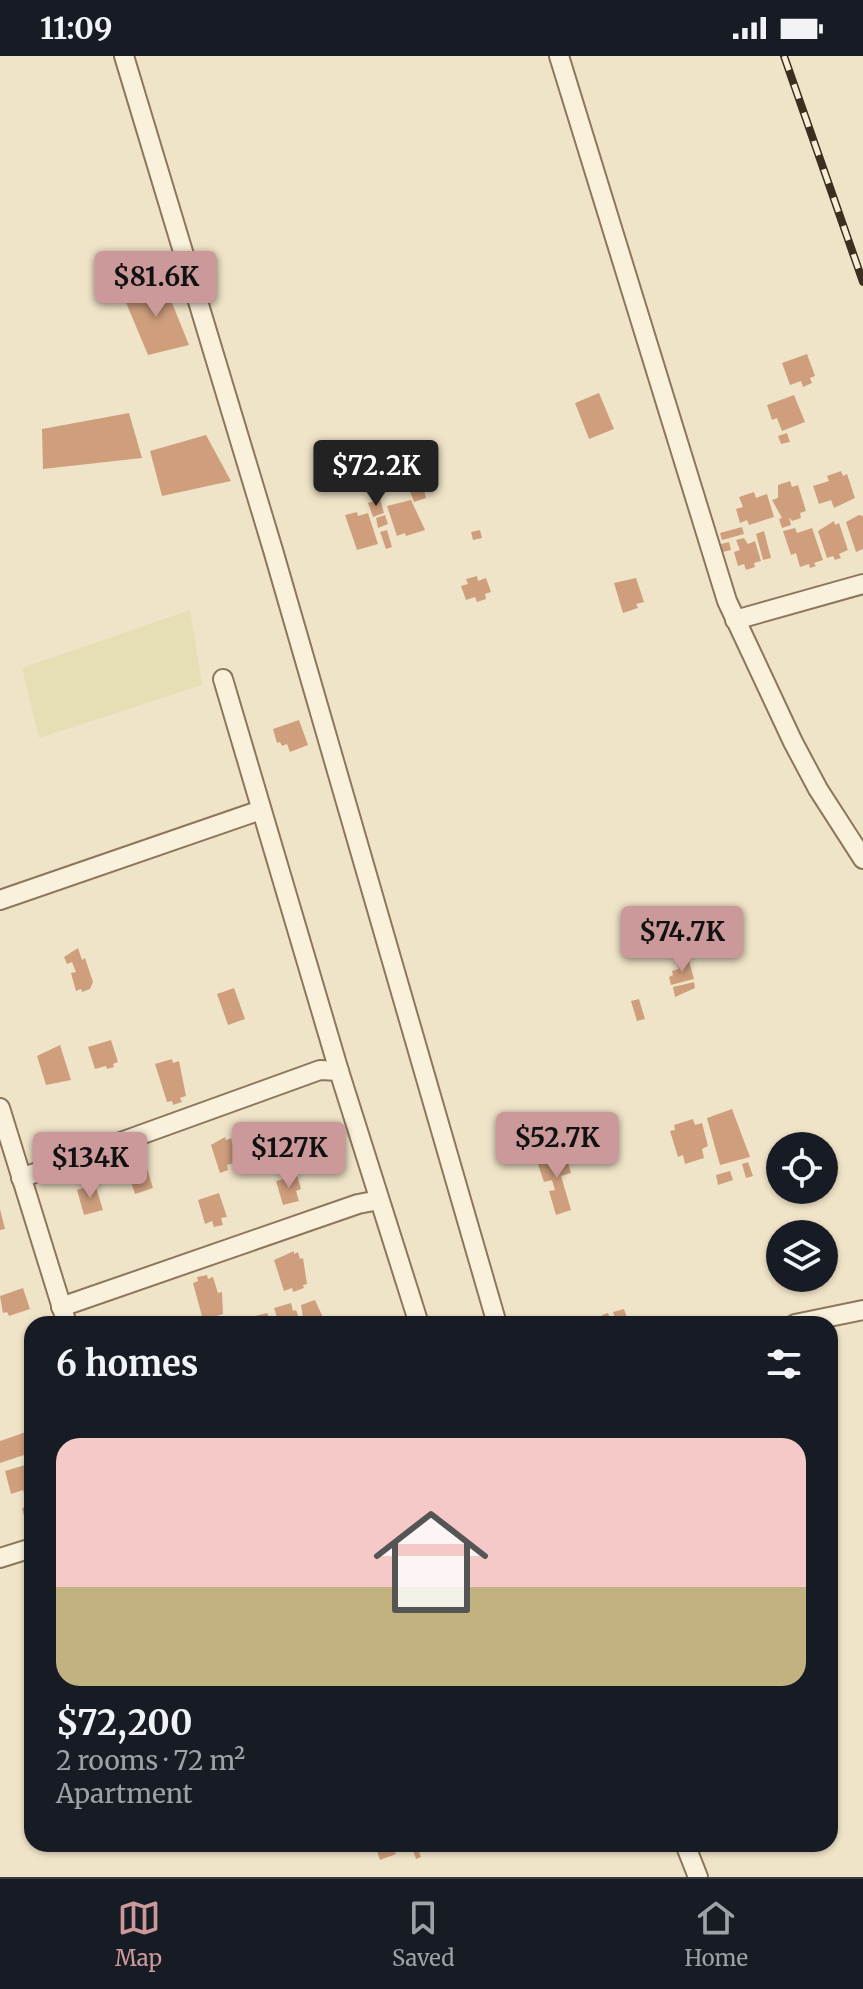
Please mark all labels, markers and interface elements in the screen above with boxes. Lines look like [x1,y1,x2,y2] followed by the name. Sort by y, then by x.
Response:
[40,9,112,47] text: 11:09
[91,251,221,319] pin: $81.6K
[113,260,199,293] text: $81.6K
[311,440,441,508] pin: $72.2K
[331,449,421,482] text: $72.2K
[617,906,747,974] pin: $74.7K
[639,915,725,948] text: $74.7K
[492,1112,622,1180] pin: $52.7K
[514,1121,600,1154] text: $52.7K
[233,1122,345,1190] pin: $127K
[250,1131,328,1164] text: $127K
[34,1132,146,1200] pin: $134K
[766,1132,838,1292] map controls
[766,1132,838,1204] button: locate
[51,1141,129,1174] text: $134K
[766,1220,838,1292] button: layers
[762,1342,806,1386] icon: filters
[56,1343,198,1385] text: 6 homes
[359,1490,503,1634] icon: home
[56,1702,192,1744] text: $72,200
[56,1744,245,1777] text: 2 rooms · 72 m²
[56,1777,193,1810] text: Apartment
[115,1896,162,1972] tab: Map
[392,1896,454,1972] tab: Saved
[685,1896,748,1972] tab: Home

